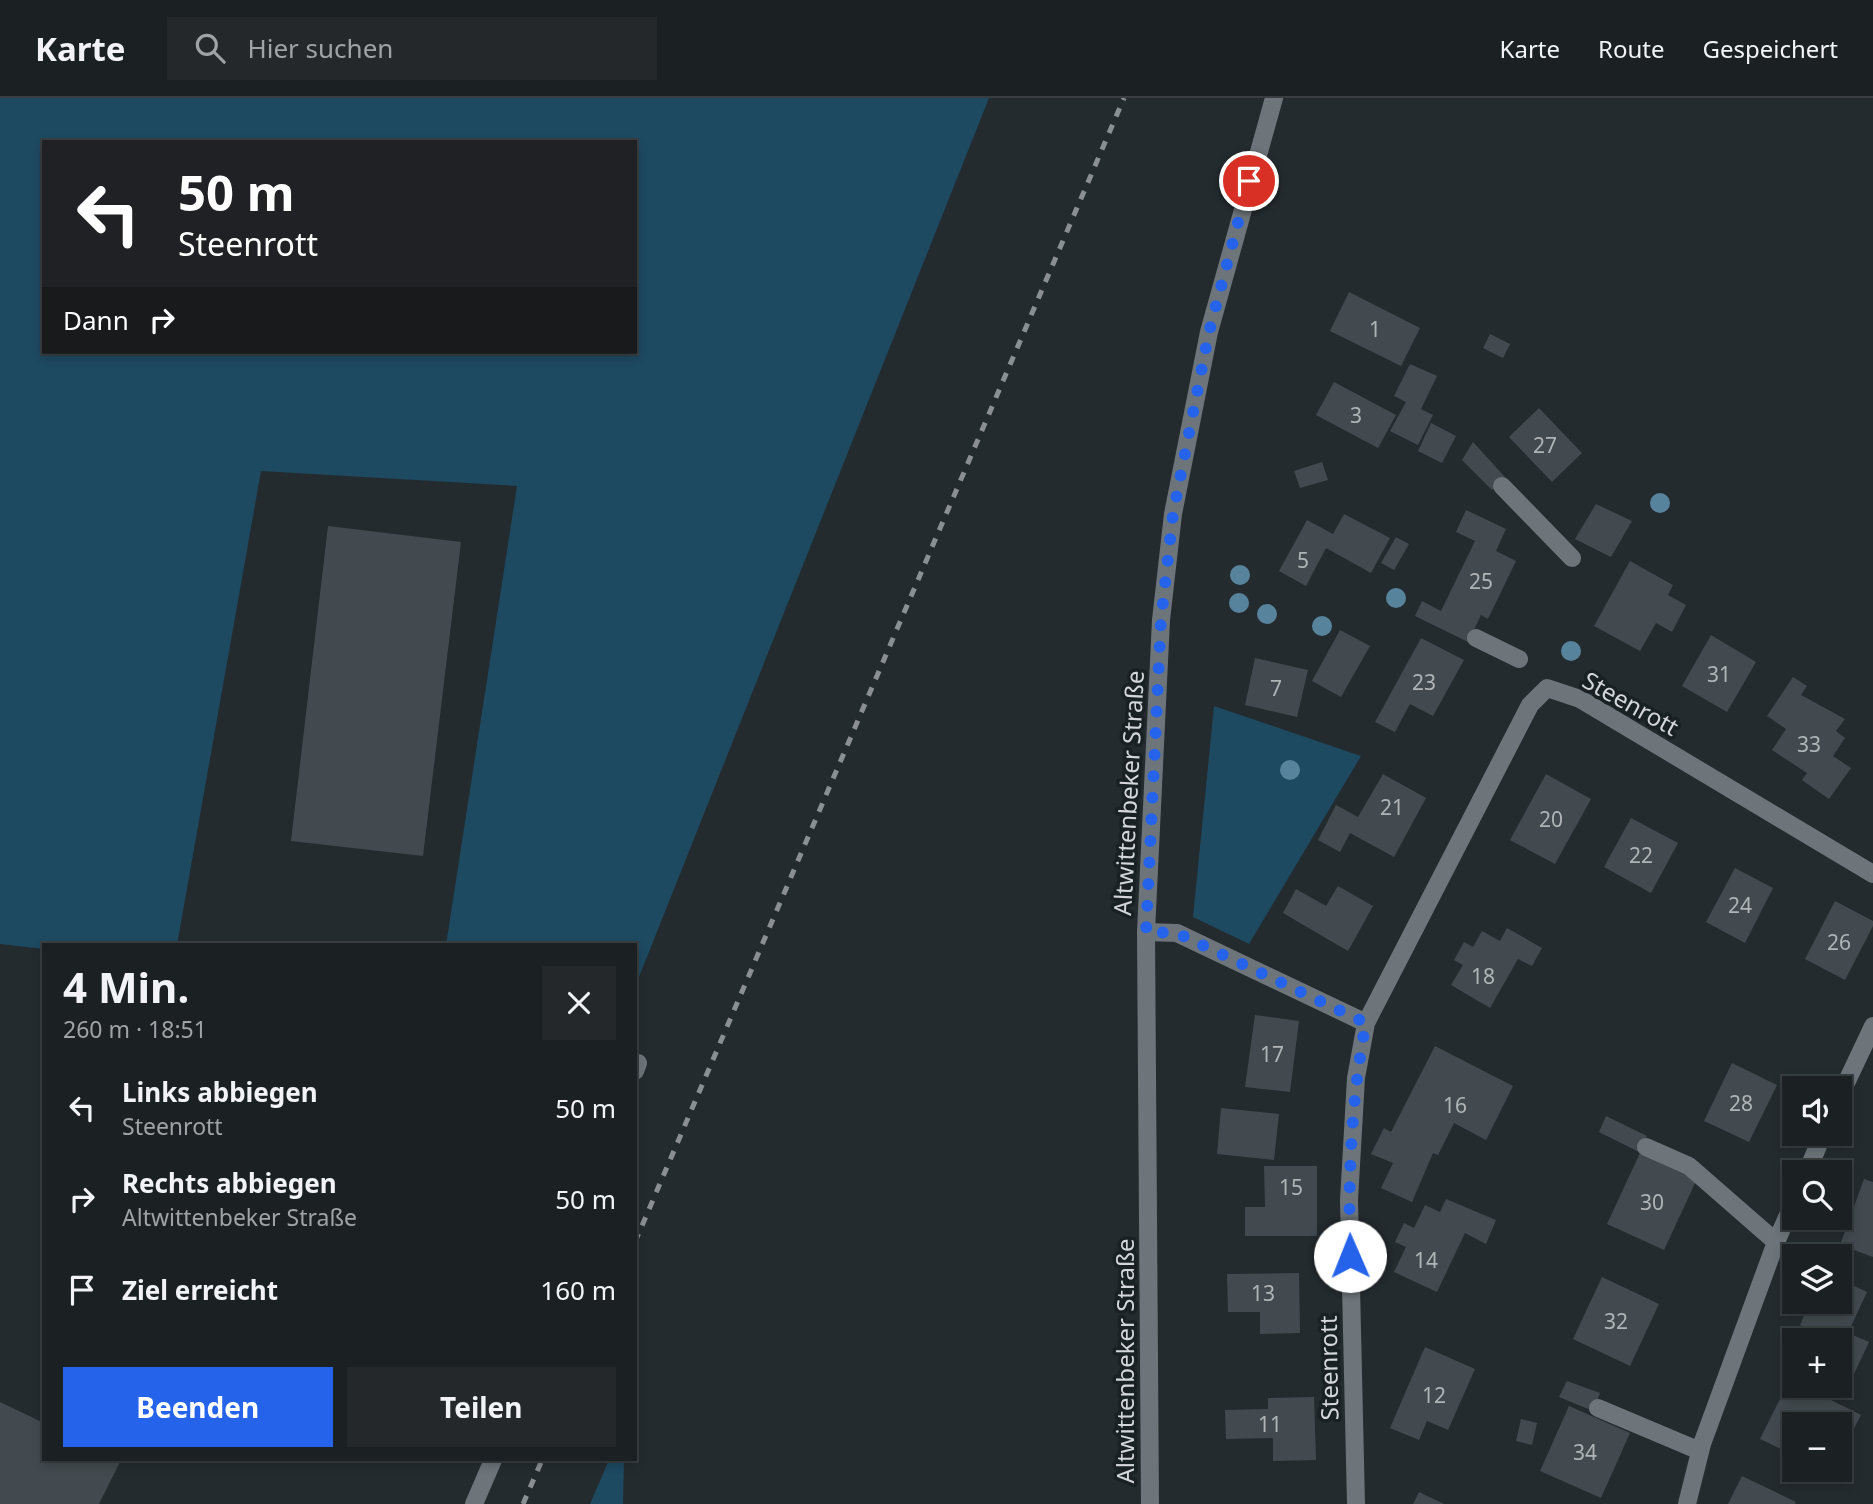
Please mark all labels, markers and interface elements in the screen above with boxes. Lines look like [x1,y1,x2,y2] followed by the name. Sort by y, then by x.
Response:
[167,17,657,80] search box
[35,26,125,71] text: Karte
[191,29,229,67] icon: search
[247,30,393,66] text: Hier suchen
[1500,32,1560,65] text: Karte
[1598,32,1665,65] text: Route
[1703,32,1838,65] text: Gespeichert
[1219,151,1279,211] pin
[178,159,295,225] text: 50 m
[1230,162,1268,200] icon: arrive
[63,168,154,259] icon: left
[178,222,318,265] text: Steenrott
[143,301,181,339] icon: right
[63,302,129,338] text: Dann
[1369,315,1381,343] house number: 1
[1350,401,1362,429] house number: 3
[1533,431,1557,459] house number: 27
[1297,546,1309,574] house number: 5
[1469,567,1493,595] house number: 25
[1707,660,1731,688] house number: 31
[1577,663,1685,743] street label: Steenrott
[1412,668,1436,696] house number: 23
[1105,670,1151,916] street label: Altwittenbeker Straße
[1270,674,1282,702] house number: 7
[1797,730,1821,758] house number: 33
[1380,793,1404,821] house number: 21
[1539,805,1563,833] house number: 20
[1629,841,1653,869] house number: 22
[1728,891,1752,919] house number: 24
[1827,928,1851,956] house number: 26
[63,958,189,1015] text: 4 Min.
[1471,962,1495,990] house number: 18
[542,966,616,1040] button: close
[63,1013,207,1045] text: 260 m · 18:51
[1260,1040,1284,1068] house number: 17
[122,1074,318,1110] text: Links abbiegen
[1782,1076,1852,1482] map controls
[1782,1076,1852,1146] button: sound
[63,1089,101,1127] icon: left
[1729,1089,1753,1117] house number: 28
[555,1090,616,1126] text: 50 m
[1443,1091,1467,1119] house number: 16
[122,1110,223,1142] text: Steenrott
[1782,1160,1852,1230] button: search
[122,1165,337,1201] text: Rechts abbiegen
[1279,1173,1303,1201] house number: 15
[63,1180,101,1218] icon: right
[555,1181,616,1217] text: 50 m
[1640,1188,1664,1216] house number: 30
[122,1201,357,1233] text: Altwittenbeker Straße
[1313,1219,1387,1293] position arrow
[1108,1238,1141,1484] street label: Altwittenbeker Straße
[1782,1244,1852,1314] button: layers
[1414,1246,1438,1274] house number: 14
[63,1271,101,1309] icon: arrive
[122,1272,278,1308] text: Ziel erreicht
[540,1272,616,1308] text: 160 m
[1251,1279,1275,1307] house number: 13
[1604,1307,1628,1335] house number: 32
[1311,1315,1345,1421] street label: Steenrott
[1782,1328,1852,1398] button: +
[63,1367,333,1447] button: Beenden
[347,1367,616,1447] button: Teilen
[1422,1381,1446,1409] house number: 12
[1258,1410,1282,1438] house number: 11
[1782,1412,1852,1482] button: −
[1573,1438,1597,1466] house number: 34

